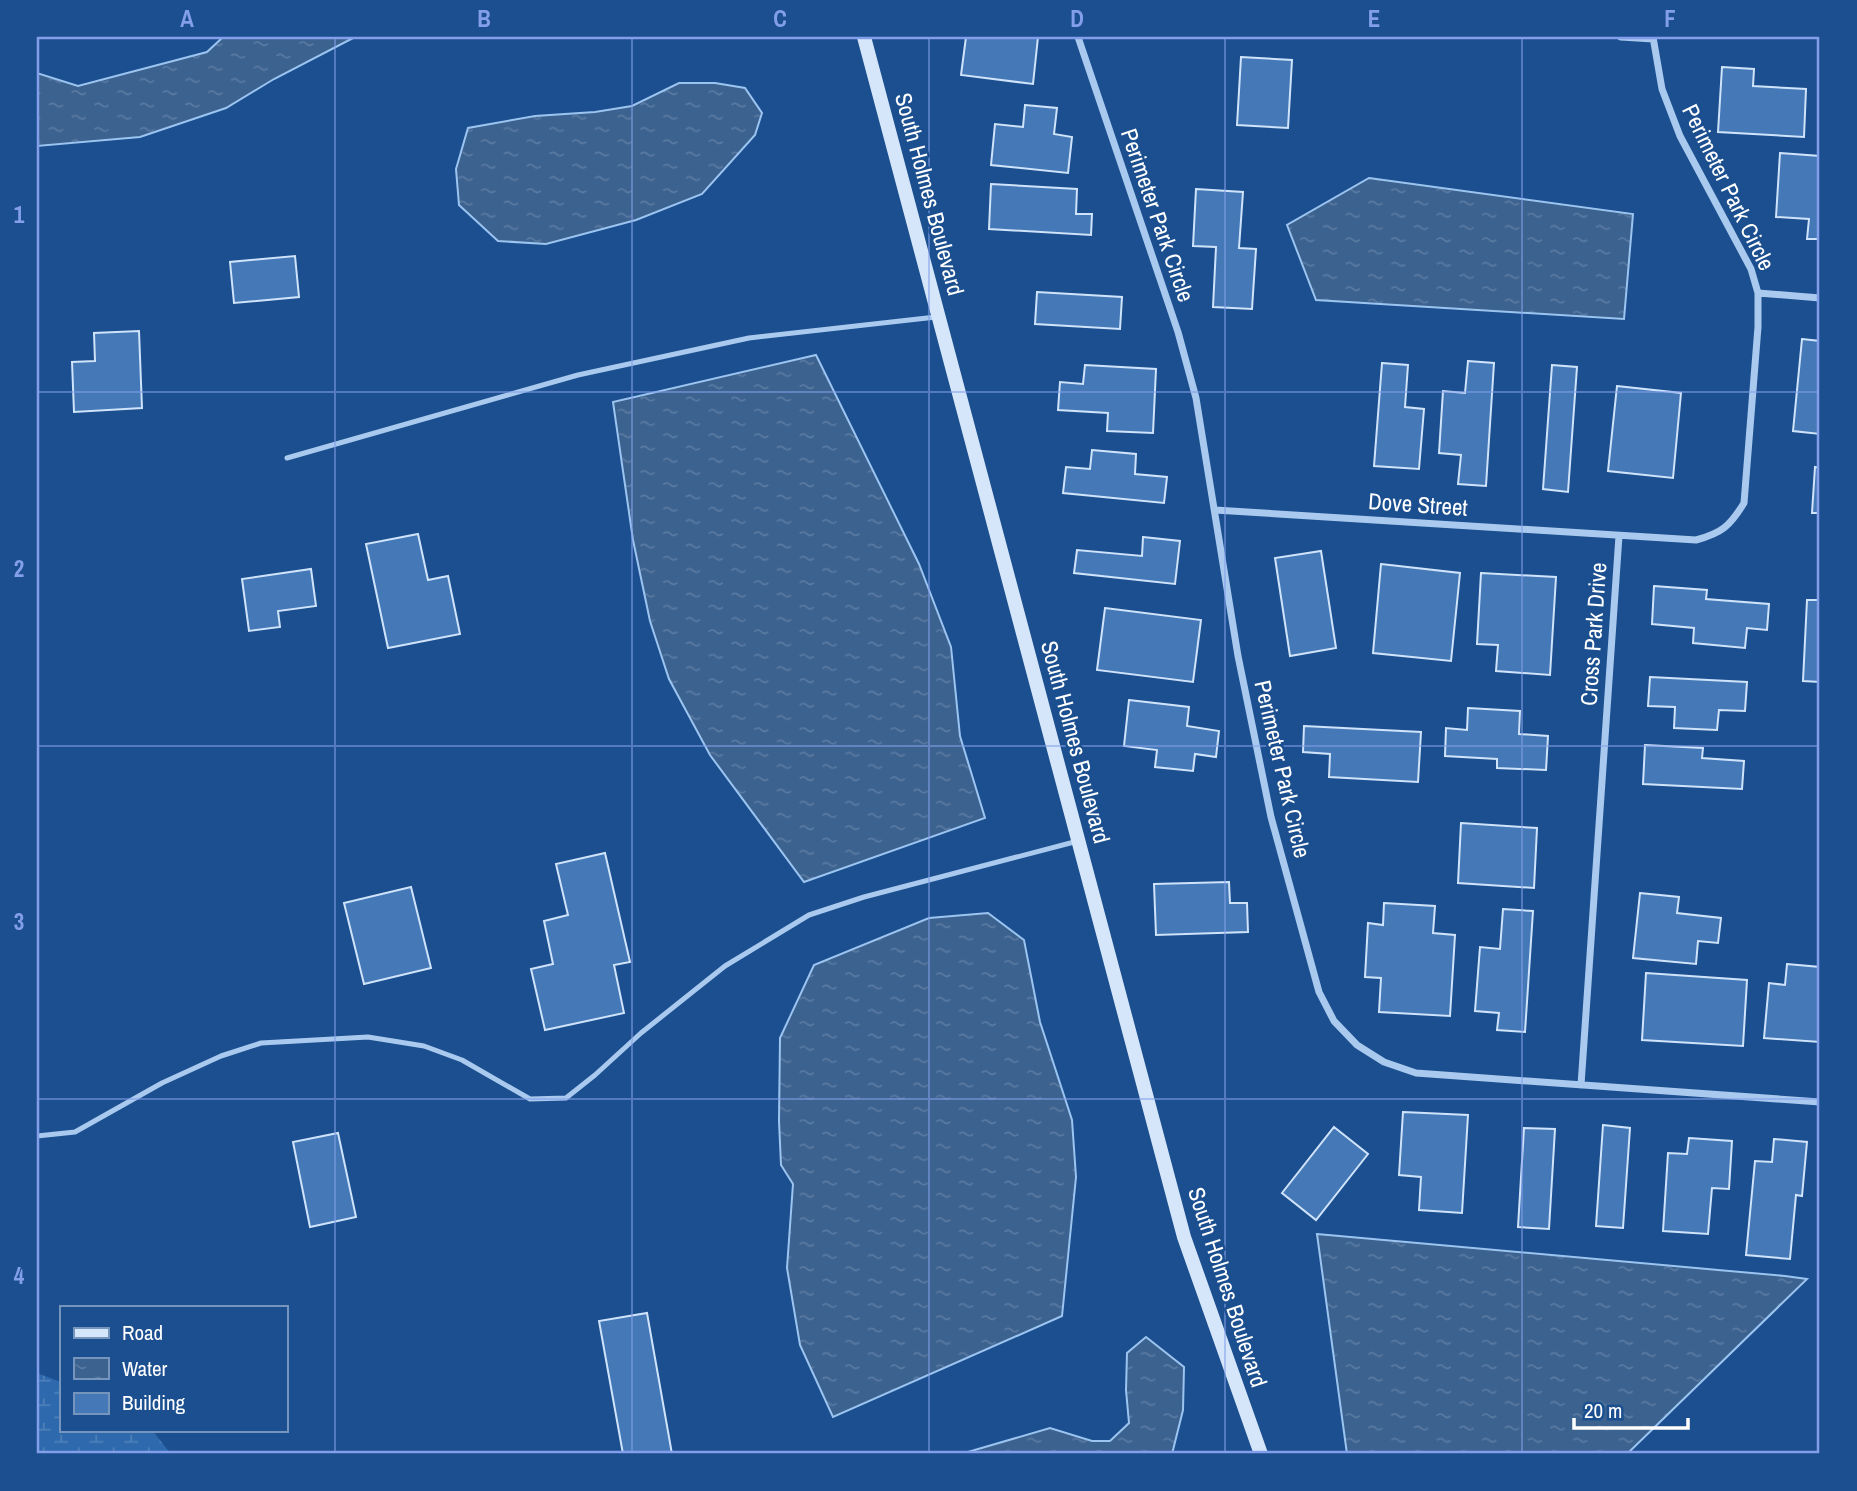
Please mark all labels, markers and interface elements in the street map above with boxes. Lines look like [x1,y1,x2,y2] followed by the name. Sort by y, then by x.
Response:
[180,3,194,34] text: A
[477,3,491,34] text: B
[773,3,787,34] text: C
[1070,3,1084,34] text: D
[1368,3,1380,34] text: E
[1664,3,1676,34] text: F
[888,89,972,299] street label: South Holmes Boulevard
[1675,99,1783,275] street label: Perimeter Park Circle
[1114,124,1202,306] street label: Perimeter Park Circle
[14,199,25,230] text: 1
[1367,485,1469,523] street label: Dove Street
[14,553,24,584] text: 2
[1573,561,1613,707] street label: Cross Park Drive
[1034,637,1118,847] street label: South Holmes Boulevard
[1248,677,1318,861] street label: Perimeter Park Circle
[14,906,24,937] text: 3
[1181,1183,1275,1391] street label: South Holmes Boulevard
[14,1260,25,1291] text: 4
[60,1306,287,1432] legend
[122,1318,163,1347] text: Road
[122,1354,168,1383] text: Water
[1574,1386,1687,1430] scale bar
[122,1388,186,1417] text: Building
[1584,1396,1622,1425] text: 20 m

